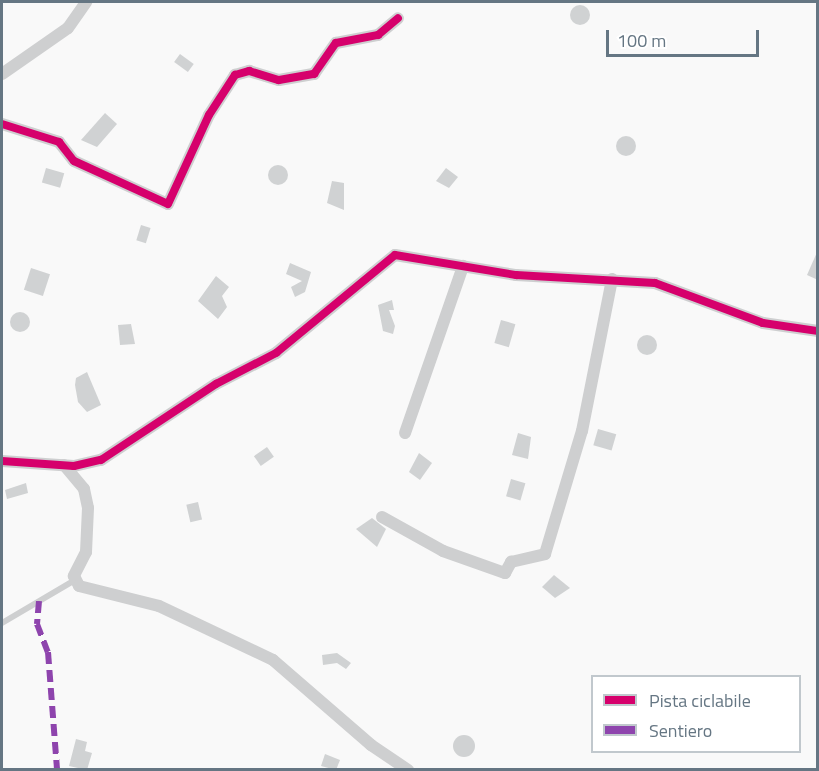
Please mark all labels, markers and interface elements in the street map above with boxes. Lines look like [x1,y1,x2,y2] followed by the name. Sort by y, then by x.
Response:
[609,18,762,56] scale bar
[617,27,666,54] text: 100 m
[591,675,801,753] legend
[649,687,751,714] text: Pista ciclabile
[649,717,712,744] text: Sentiero

